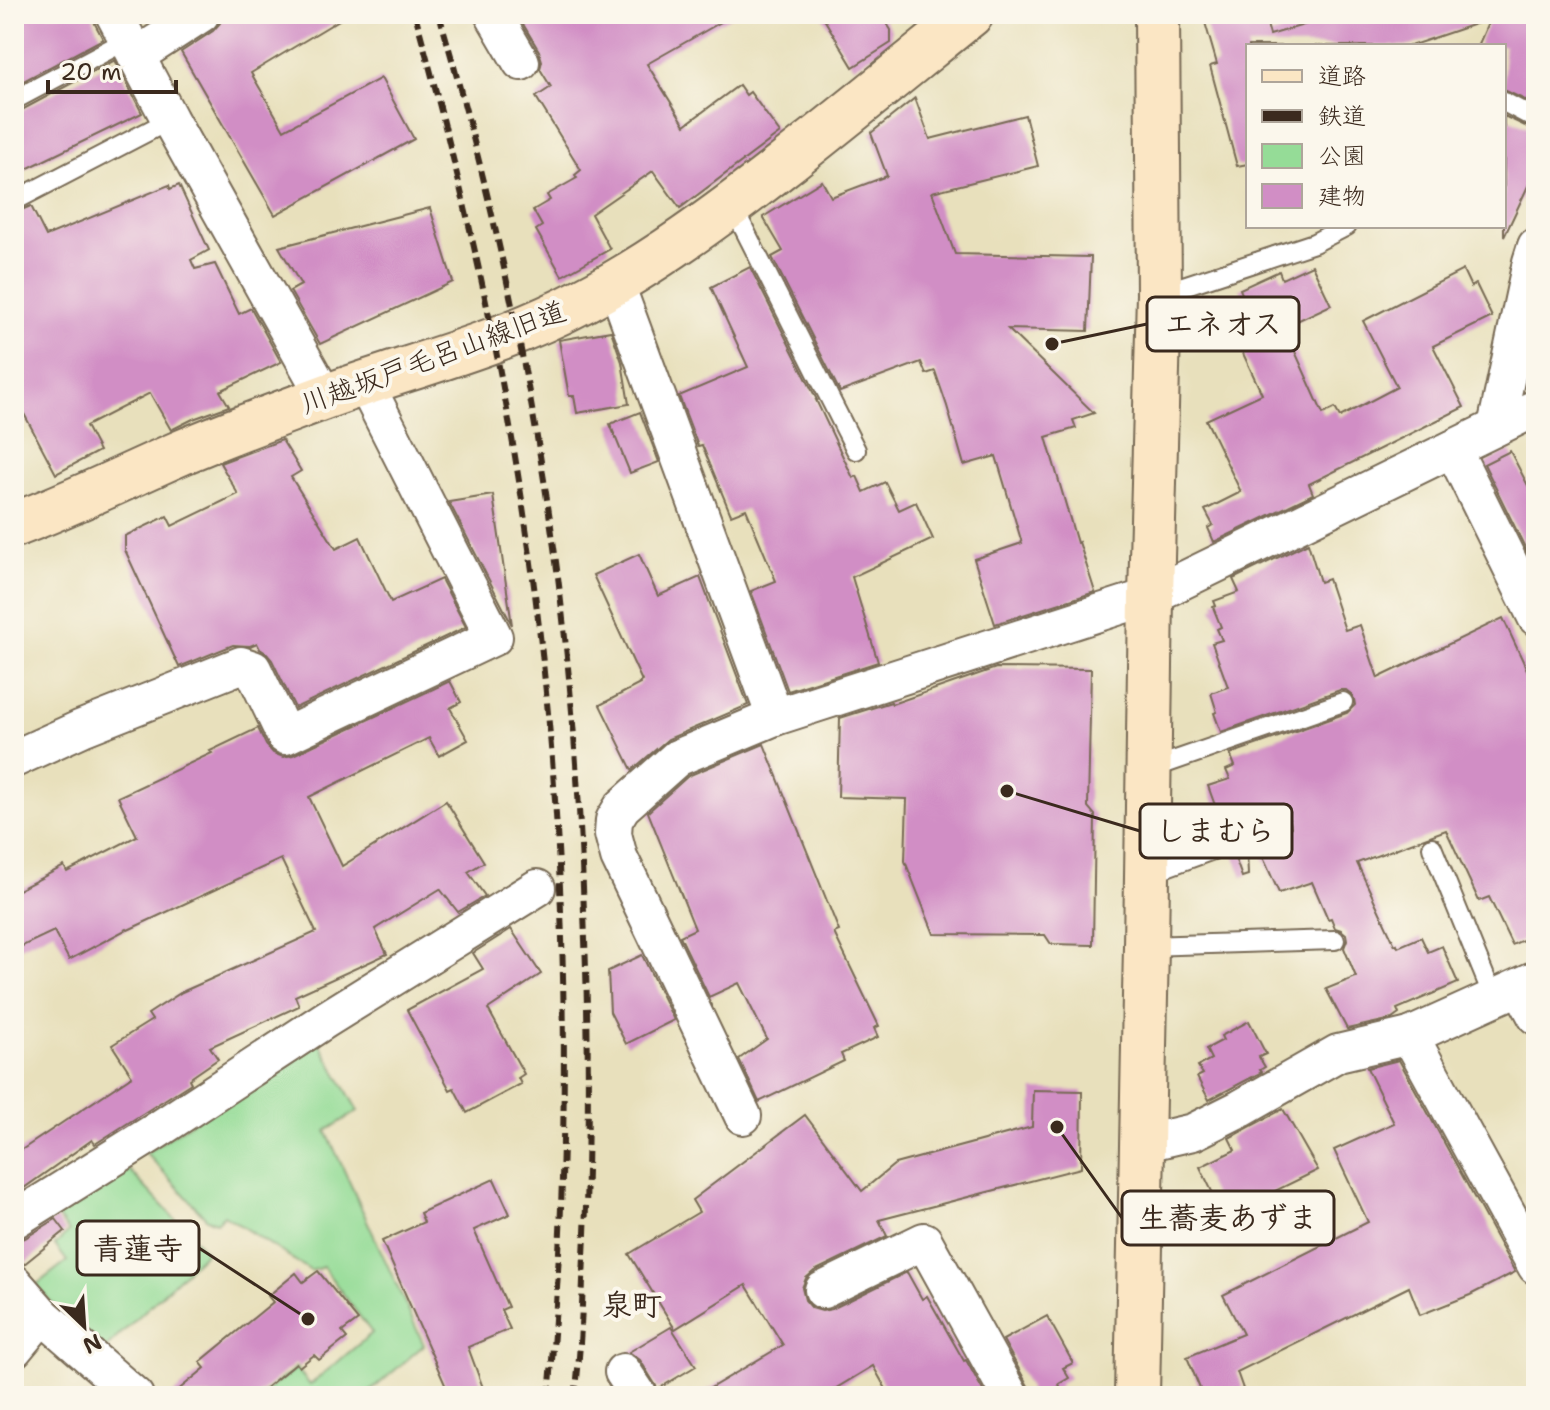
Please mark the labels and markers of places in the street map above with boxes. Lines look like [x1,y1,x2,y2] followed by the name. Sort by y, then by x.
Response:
[1147,297,1299,351] callout: エネオス
[1140,804,1292,858] callout: しまむら
[1122,1191,1334,1245] callout: 生蕎麦あずま
[77,1221,199,1275] callout: 青蓮寺

